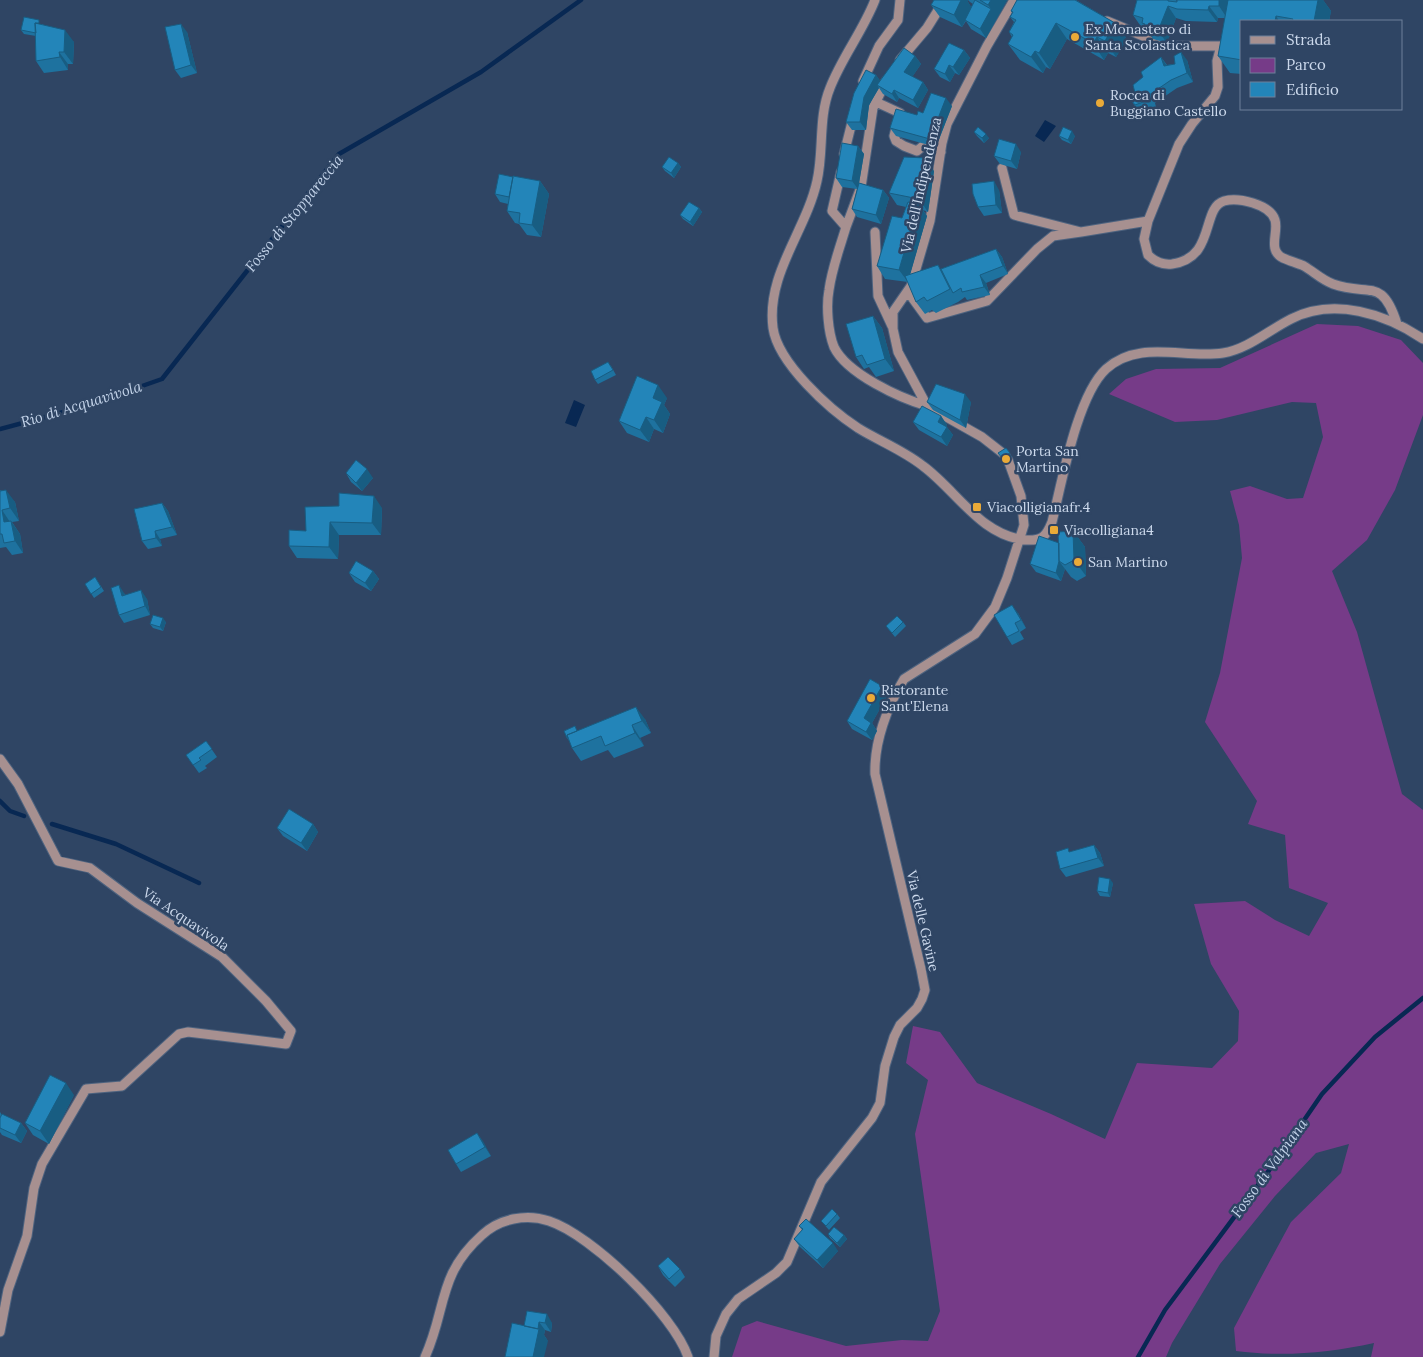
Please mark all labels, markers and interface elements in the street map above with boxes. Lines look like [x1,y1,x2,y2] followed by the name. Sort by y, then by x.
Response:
[1085,20,1191,54] place label: Ex Monastero di Santa Scolastica
[1240,20,1403,110] legend
[1286,30,1331,49] text: Strada
[1069,31,1081,43] marker: Ex Monastero di Santa Scolastica
[1286,55,1326,74] text: Parco
[1286,80,1339,99] text: Edificio
[1110,86,1227,120] place label: Rocca di Buggiano Castello
[1094,97,1106,109] marker: Rocca di Buggiano Castello
[896,115,945,256] street label: Via dell'Indipendenza
[241,150,348,275] water label: Fosso di Stoppareccia
[18,376,144,431] water label: Rio di Acquavivola
[1016,442,1079,476] place label: Porta San Martino
[1000,453,1012,465] marker: Porta San Martino
[986,498,1091,516] place label: Viacolligianafr.4
[971,501,983,513] marker: Viacolligianafr.4
[1063,521,1154,539] place label: Viacolligiana4
[1048,524,1060,536] marker: Viacolligiana4
[1088,553,1168,571] place label: San Martino
[1072,556,1084,568] marker: San Martino
[881,681,949,715] place label: Ristorante Sant'Elena
[865,692,877,704] marker: Ristorante Sant'Elena
[902,868,943,974] street label: Via delle Gavine
[138,883,233,955] street label: Via Acquavivola
[1227,1114,1312,1221] water label: Fosso di Valpiana

